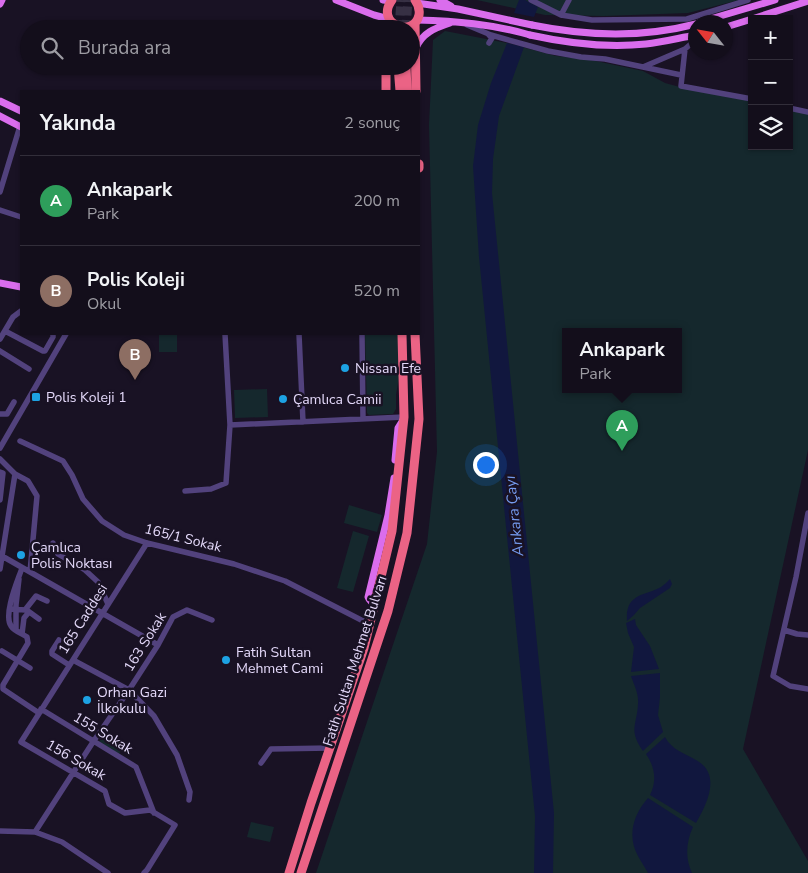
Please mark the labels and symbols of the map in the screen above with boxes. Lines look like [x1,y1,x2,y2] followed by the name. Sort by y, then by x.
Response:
[688,15,733,60] north arrow
[119,339,151,380] pin: B
[355,359,421,378] place label: Nissan Efe
[339,362,351,374] marker: Nissan Efe
[46,388,127,407] place label: Polis Koleji 1
[293,390,382,409] place label: Çamlıca Camii
[30,391,42,403] marker: Polis Koleji 1
[277,393,289,405] marker: Çamlıca Camii
[606,410,638,451] pin: A
[473,452,499,478] your location
[500,475,528,558] water label: Ankara Çayı
[142,519,225,557] street label: 165/1 Sokak
[31,538,112,573] place label: Çamlıca Polis Noktası
[15,549,27,561] marker: Çamlıca Polis Noktası
[318,573,392,749] street label: Fatih Sultan Mehmet Bulvarı
[54,580,112,658] street label: 165 Caddesi
[119,608,171,675] street label: 163 Sokak
[236,643,323,678] place label: Fatih Sultan Mehmet Cami
[220,654,232,666] marker: Fatih Sultan Mehmet Cami
[97,683,167,718] place label: Orhan Gazi İlkokulu
[81,694,93,706] marker: Orhan Gazi İlkokulu
[70,708,137,759] street label: 155 Sokak
[42,735,110,785] street label: 156 Sokak

